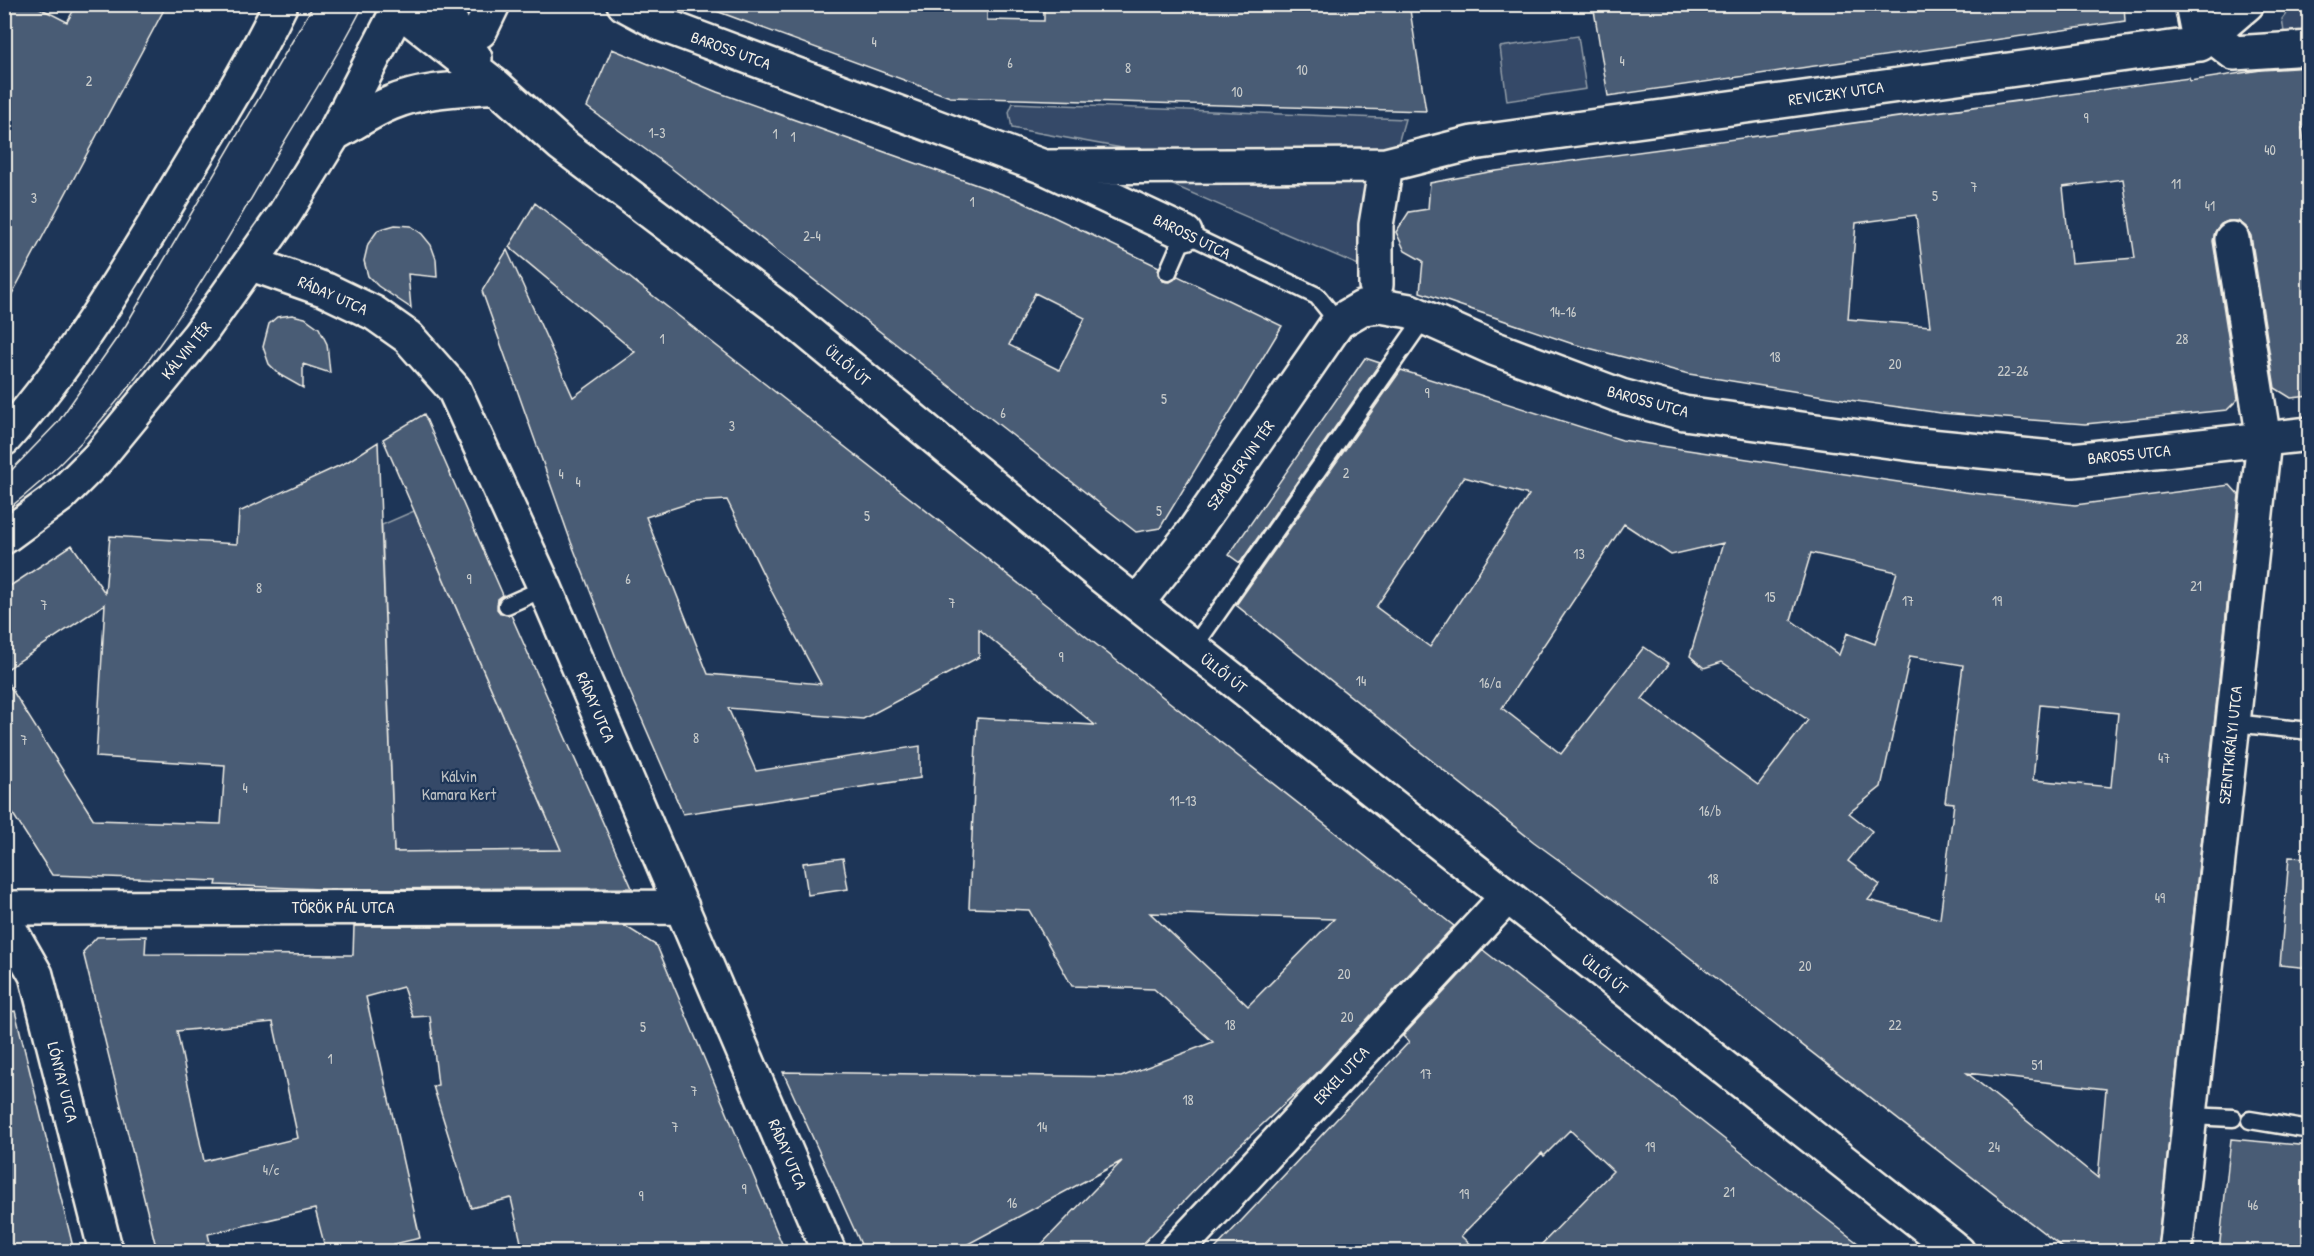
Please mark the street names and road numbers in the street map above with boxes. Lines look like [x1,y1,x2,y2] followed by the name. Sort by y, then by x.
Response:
[688,25,774,75] street label: BAROSS UTCA
[1787,75,1885,111] street label: REVICZKY UTCA
[1150,208,1234,264] street label: BAROSS UTCA
[295,270,371,320] street label: RÁDAY UTCA
[156,316,216,384] street label: KÁLVIN TÉR
[821,339,876,391] street label: ÜLLŐI ÚT
[1605,380,1691,422] street label: BAROSS UTCA
[1201,416,1279,514] street label: SZABÓ ERVIN TÉR
[2086,439,2172,469] street label: BAROSS UTCA
[1196,648,1252,698] street label: ÜLLŐI ÚT
[571,669,621,746] street label: RÁDAY UTCA
[2213,684,2247,805] street label: SZENTKIRÁLYI UTCA
[292,896,394,918] street label: TÖRÖK PÁL UTCA
[1577,949,1633,999] street label: ÜLLŐI ÚT
[42,1040,84,1125] street label: LÓNYAY UTCA
[1308,1041,1374,1109] street label: ERKEL UTCA
[763,1116,813,1193] street label: RÁDAY UTCA

